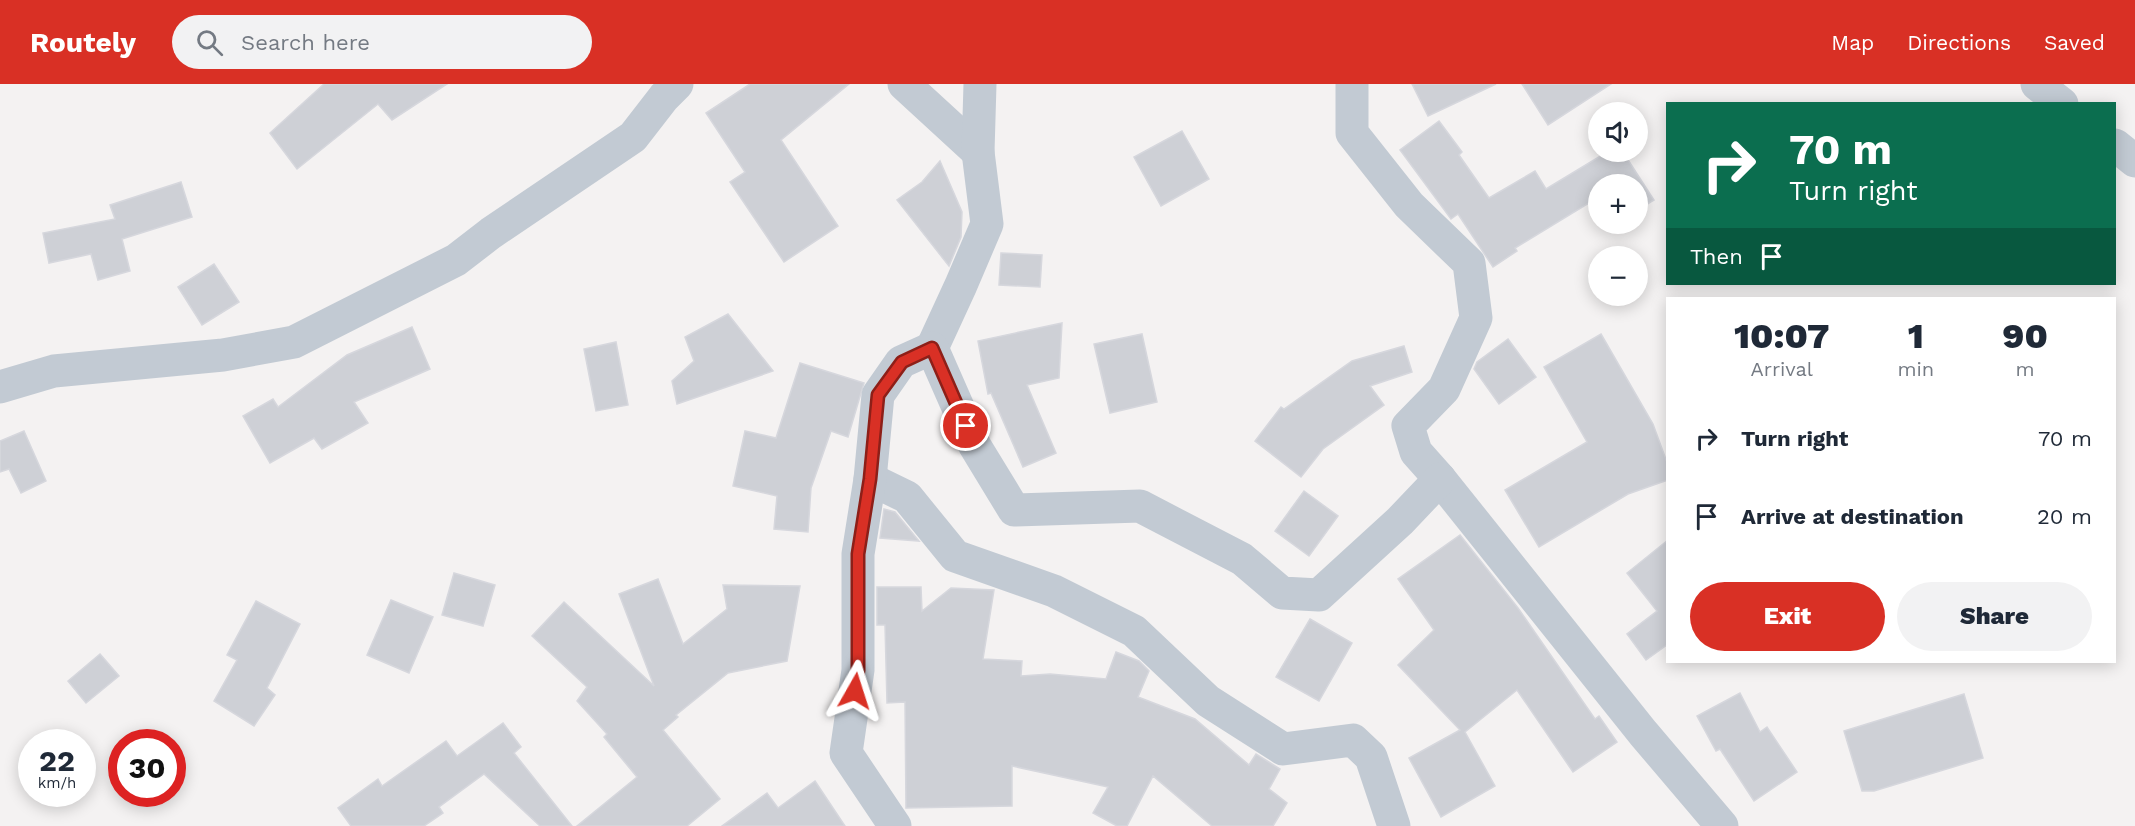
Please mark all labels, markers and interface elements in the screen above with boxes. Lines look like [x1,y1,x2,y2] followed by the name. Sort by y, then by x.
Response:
[172,15,592,69] search box
[30,26,136,59] text: Routely
[193,26,226,59] icon: search
[241,30,370,55] text: Search here
[1831,30,1874,55] text: Map
[1907,30,2011,55] text: Directions
[2044,30,2105,55] text: Saved
[1588,102,1648,306] map controls
[1588,102,1648,162] button: sound
[1789,125,1892,174] text: 70 m
[1690,126,1768,204] icon: right
[1588,174,1648,234] button: +
[1789,175,1918,207] text: Turn right
[1755,240,1788,273] icon: arrive
[1690,244,1743,269] text: Then
[1588,246,1648,306] button: −
[1734,315,1829,357] text: 10:07
[1908,315,1924,357] text: 1
[2002,315,2048,357] text: 90
[1751,357,1813,381] text: Arrival
[1897,357,1934,381] text: min
[2016,357,2035,381] text: m
[940,400,991,451] pin
[949,409,982,442] icon: arrive
[1690,422,1723,455] icon: right
[1741,426,1848,451] text: Turn right
[2038,426,2092,451] text: 70 m
[1690,500,1723,533] icon: arrive
[1741,504,1964,529] text: Arrive at destination
[2037,504,2092,529] text: 20 m
[1690,582,1885,651] button: Exit
[1897,582,2092,651] button: Share
[823,659,887,723] position arrow
[108,729,186,807] speed limit sign: 30
[39,743,75,778] text: 22
[38,774,76,792] text: km/h

